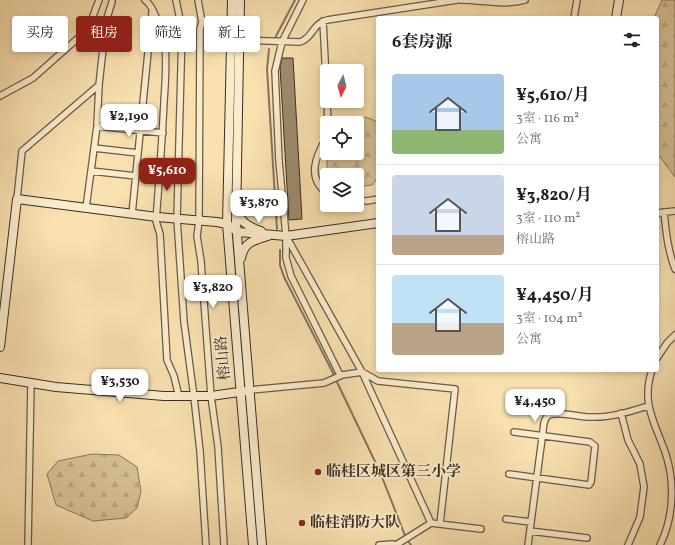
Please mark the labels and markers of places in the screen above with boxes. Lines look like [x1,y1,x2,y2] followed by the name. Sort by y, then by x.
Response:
[96,104,162,138] pin: ¥2,190
[134,158,200,192] pin: ¥5,610
[226,190,292,224] pin: ¥3,870
[180,275,246,309] pin: ¥3,820
[87,369,153,403] pin: ¥3,530
[502,389,568,423] pin: ¥4,450
[326,462,461,483] place label: 临桂区城区第三小学
[313,467,323,477] marker: 临桂区城区第三小学
[310,513,400,534] place label: 临桂消防大队
[297,518,307,528] marker: 临桂消防大队

